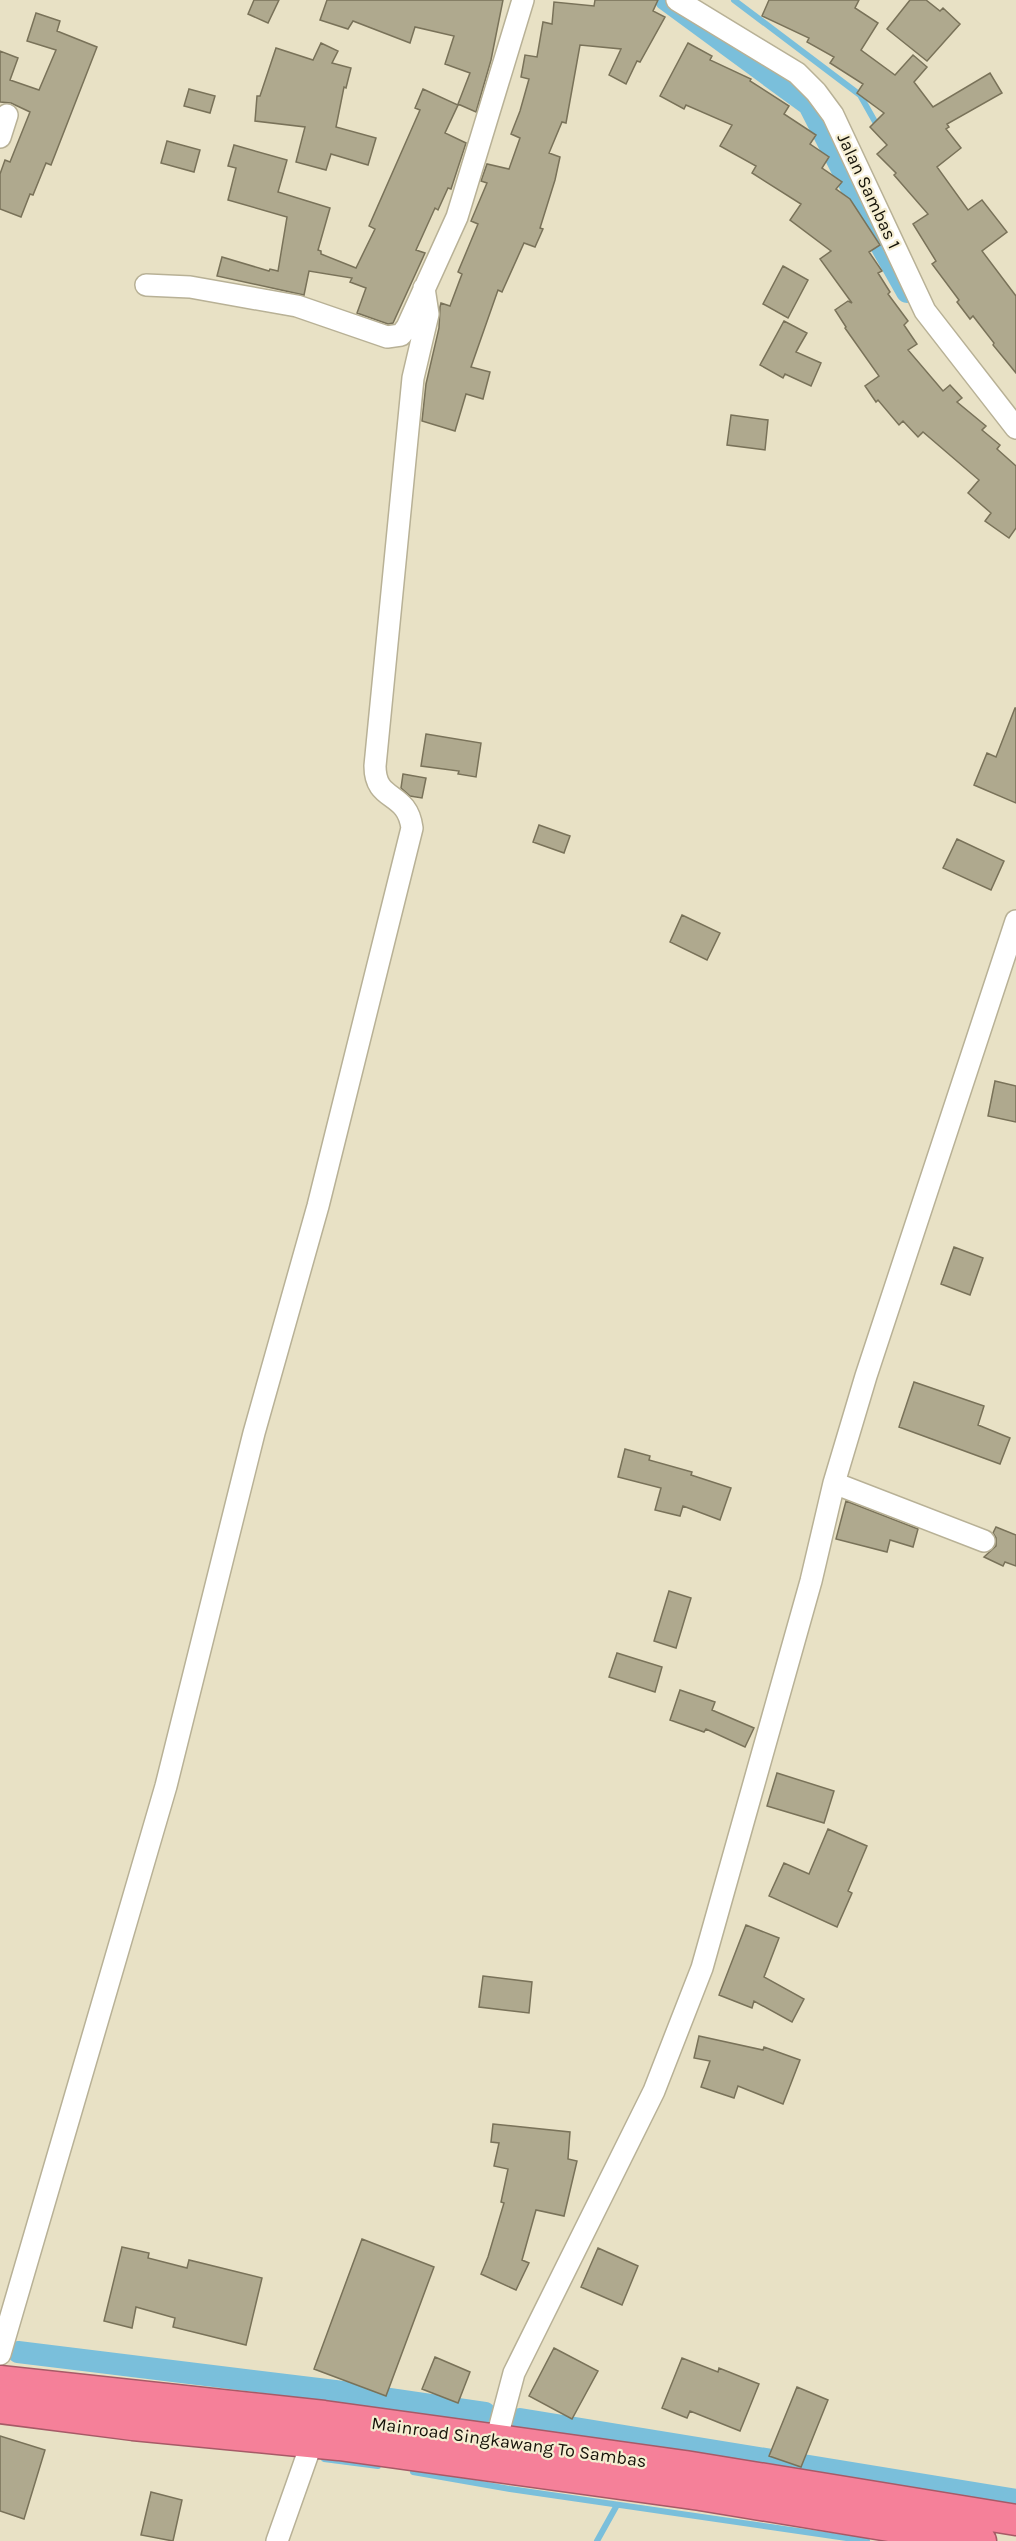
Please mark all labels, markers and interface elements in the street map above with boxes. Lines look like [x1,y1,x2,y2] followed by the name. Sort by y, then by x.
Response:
[833,130,905,252] street label: Jalan Sambas 1
[370,2412,648,2472] street label: Mainroad Singkawang To Sambas

